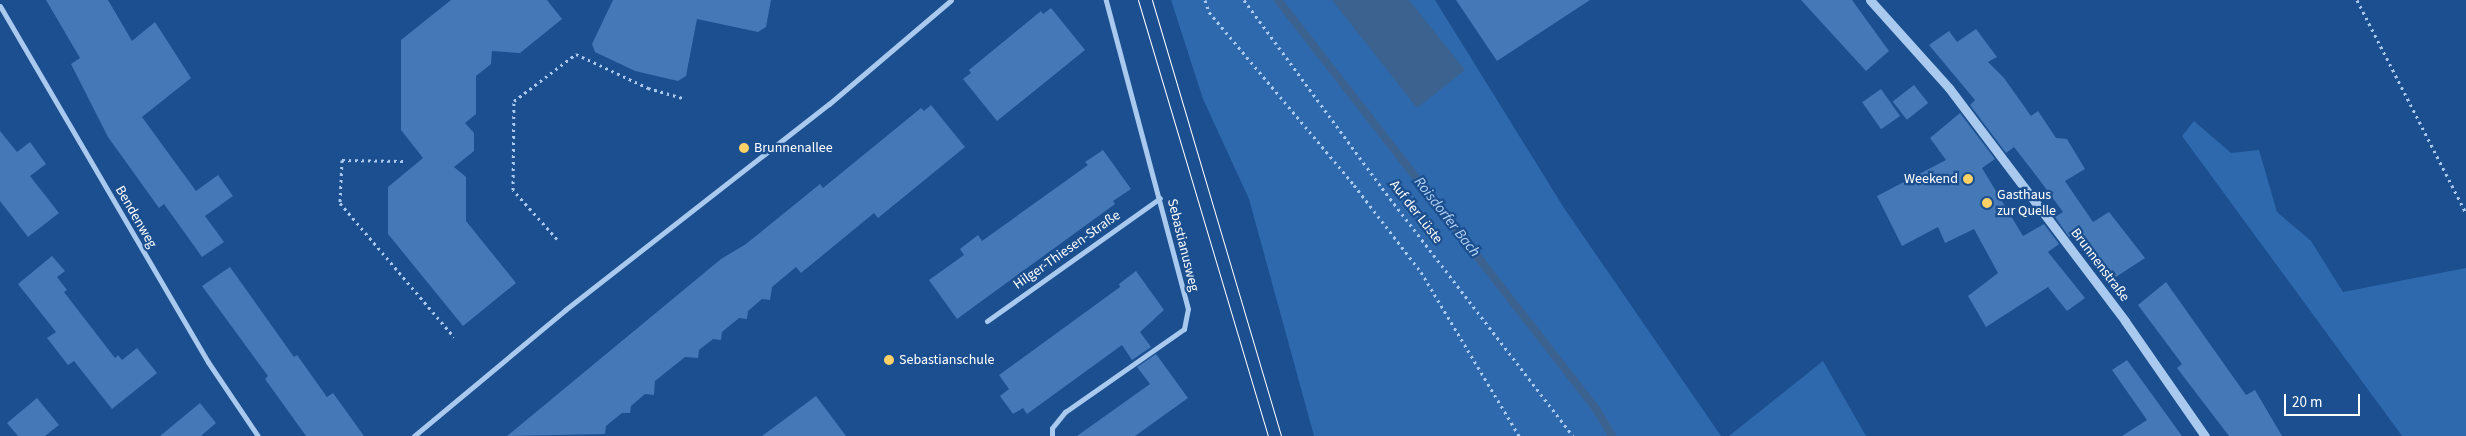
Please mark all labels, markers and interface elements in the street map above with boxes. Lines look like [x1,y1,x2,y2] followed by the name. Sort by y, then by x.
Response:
[754,140,833,156] place label: Brunnenallee
[738,142,750,154] marker: Brunnenallee
[1904,171,1958,187] place label: Weekend
[1410,173,1484,261] water label: Roisdorfer Bach
[1962,173,1974,185] marker: Weekend
[1386,177,1446,247] street label: Auf der Lüste
[111,183,161,251] street label: Bendenweg
[1997,187,2056,220] place label: Gasthaus zur Quelle
[1163,197,1203,293] street label: Sebastianusweg
[1981,197,1993,209] marker: Gasthaus zur Quelle
[1010,207,1124,293] street label: Hilger-Thiesen-Straße
[2067,225,2133,305] street label: Brunnenstraße
[899,352,994,368] place label: Sebastianschule
[883,354,895,366] marker: Sebastianschule
[2286,384,2362,416] scale bar
[2292,392,2322,413] text: 20 m

